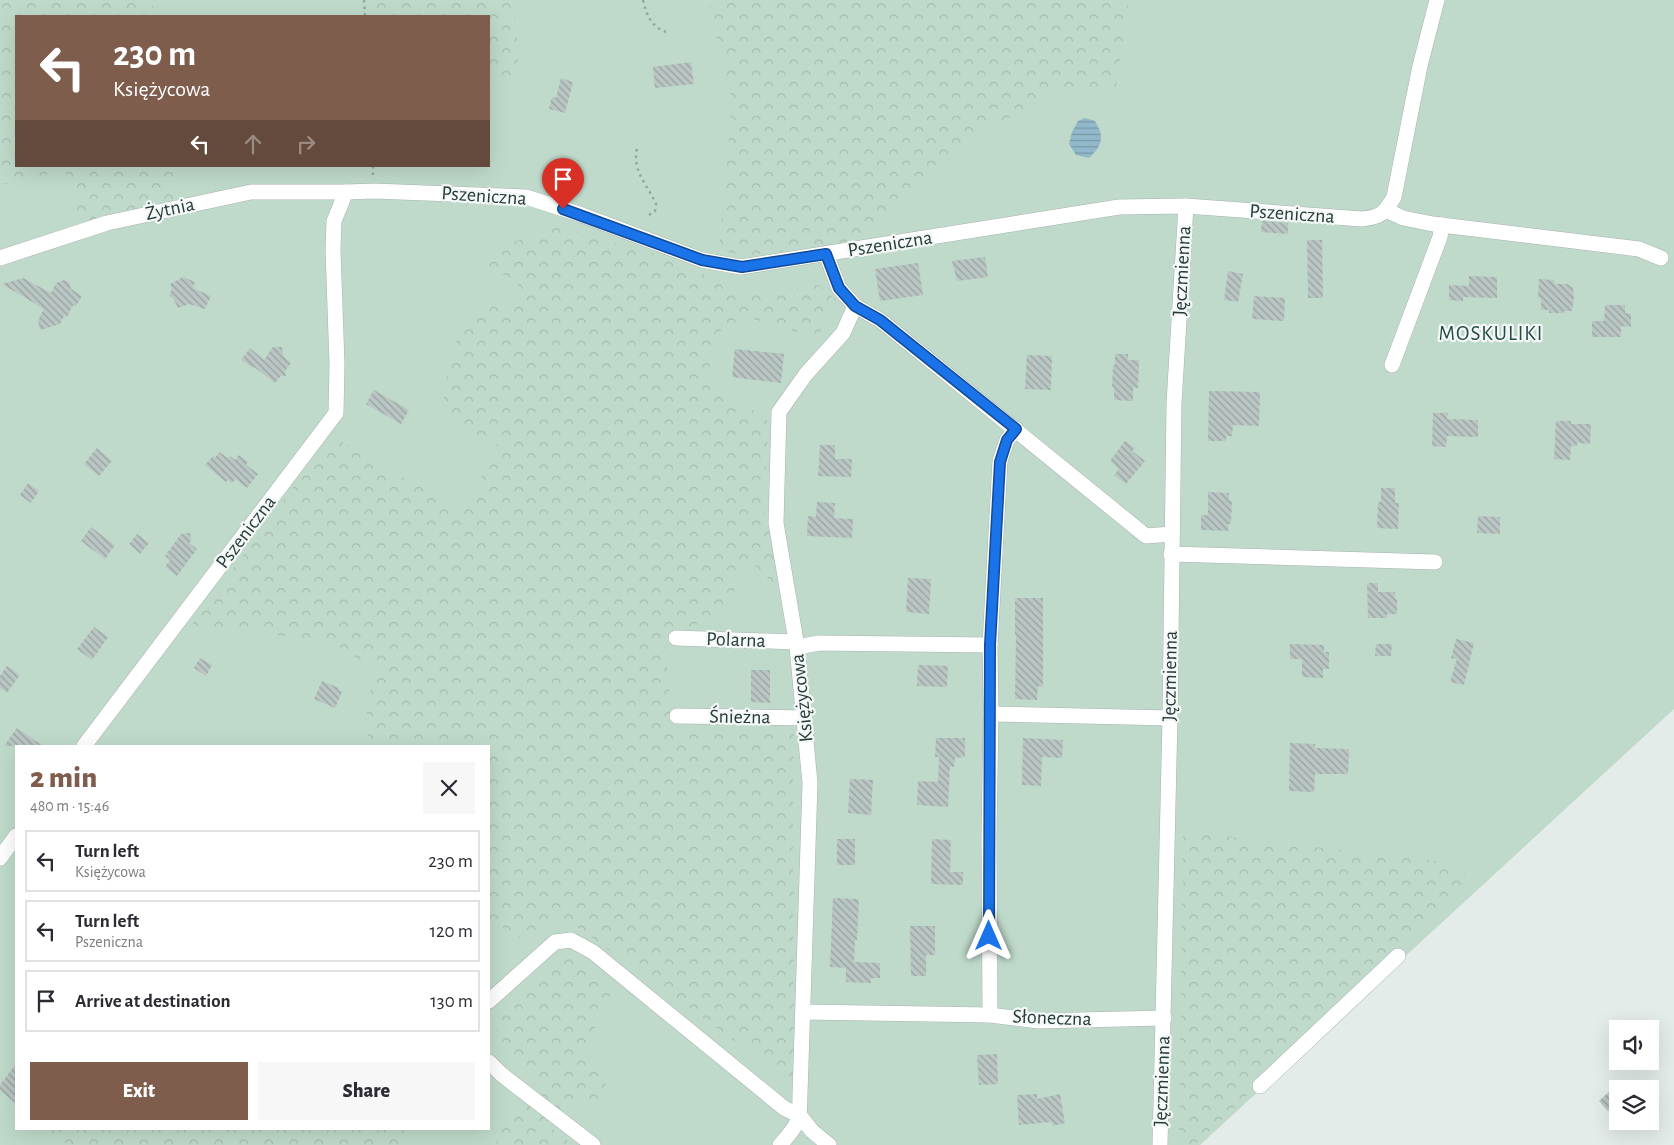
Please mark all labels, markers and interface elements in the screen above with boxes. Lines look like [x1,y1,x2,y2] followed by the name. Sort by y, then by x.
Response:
[30,35,95,100] icon: left
[113,37,196,72] text: 230 m
[113,78,210,100] text: Księżycowa
[186,130,214,158] icon: left
[239,130,267,158] icon: ahead
[292,130,320,158] icon: right
[542,158,584,209] pin
[549,165,577,193] icon: arrive
[441,183,527,209] street label: Pszeniczna
[144,194,196,224] street label: Żytnia
[1249,201,1335,227] street label: Pszeniczna
[1170,225,1194,317] street label: Jęczmienna
[846,227,934,261] street label: Pszeniczna
[1439,323,1543,344] district label: MOSKULIKI
[212,492,280,572] street label: Pszeniczna
[706,629,766,651] street label: Polarna
[1159,630,1181,722] street label: Jęczmienna
[787,653,817,743] street label: Księżycowa
[709,705,771,728] street label: Śnieżna
[423,762,475,814] button: close
[30,763,97,793] text: 2 min
[30,798,109,814] text: 480 m · 15:46
[75,842,139,861] text: Turn left
[32,847,60,875] icon: left
[428,852,473,871] text: 230 m
[75,864,146,880] text: Księżycowa
[962,909,1014,961] position arrow
[75,912,139,931] text: Turn left
[32,917,60,945] icon: left
[429,922,473,941] text: 120 m
[75,934,143,950] text: Pszeniczna
[32,987,60,1015] icon: arrive
[75,992,231,1011] text: Arrive at destination
[430,992,473,1011] text: 130 m
[1012,1007,1092,1029] street label: Słoneczna
[1609,1020,1659,1130] map controls
[1609,1020,1659,1070] button: sound
[1150,1035,1174,1127] street label: Jęczmienna
[30,1062,248,1120] button: Exit
[258,1062,475,1120] button: Share
[1609,1080,1659,1130] button: layers

